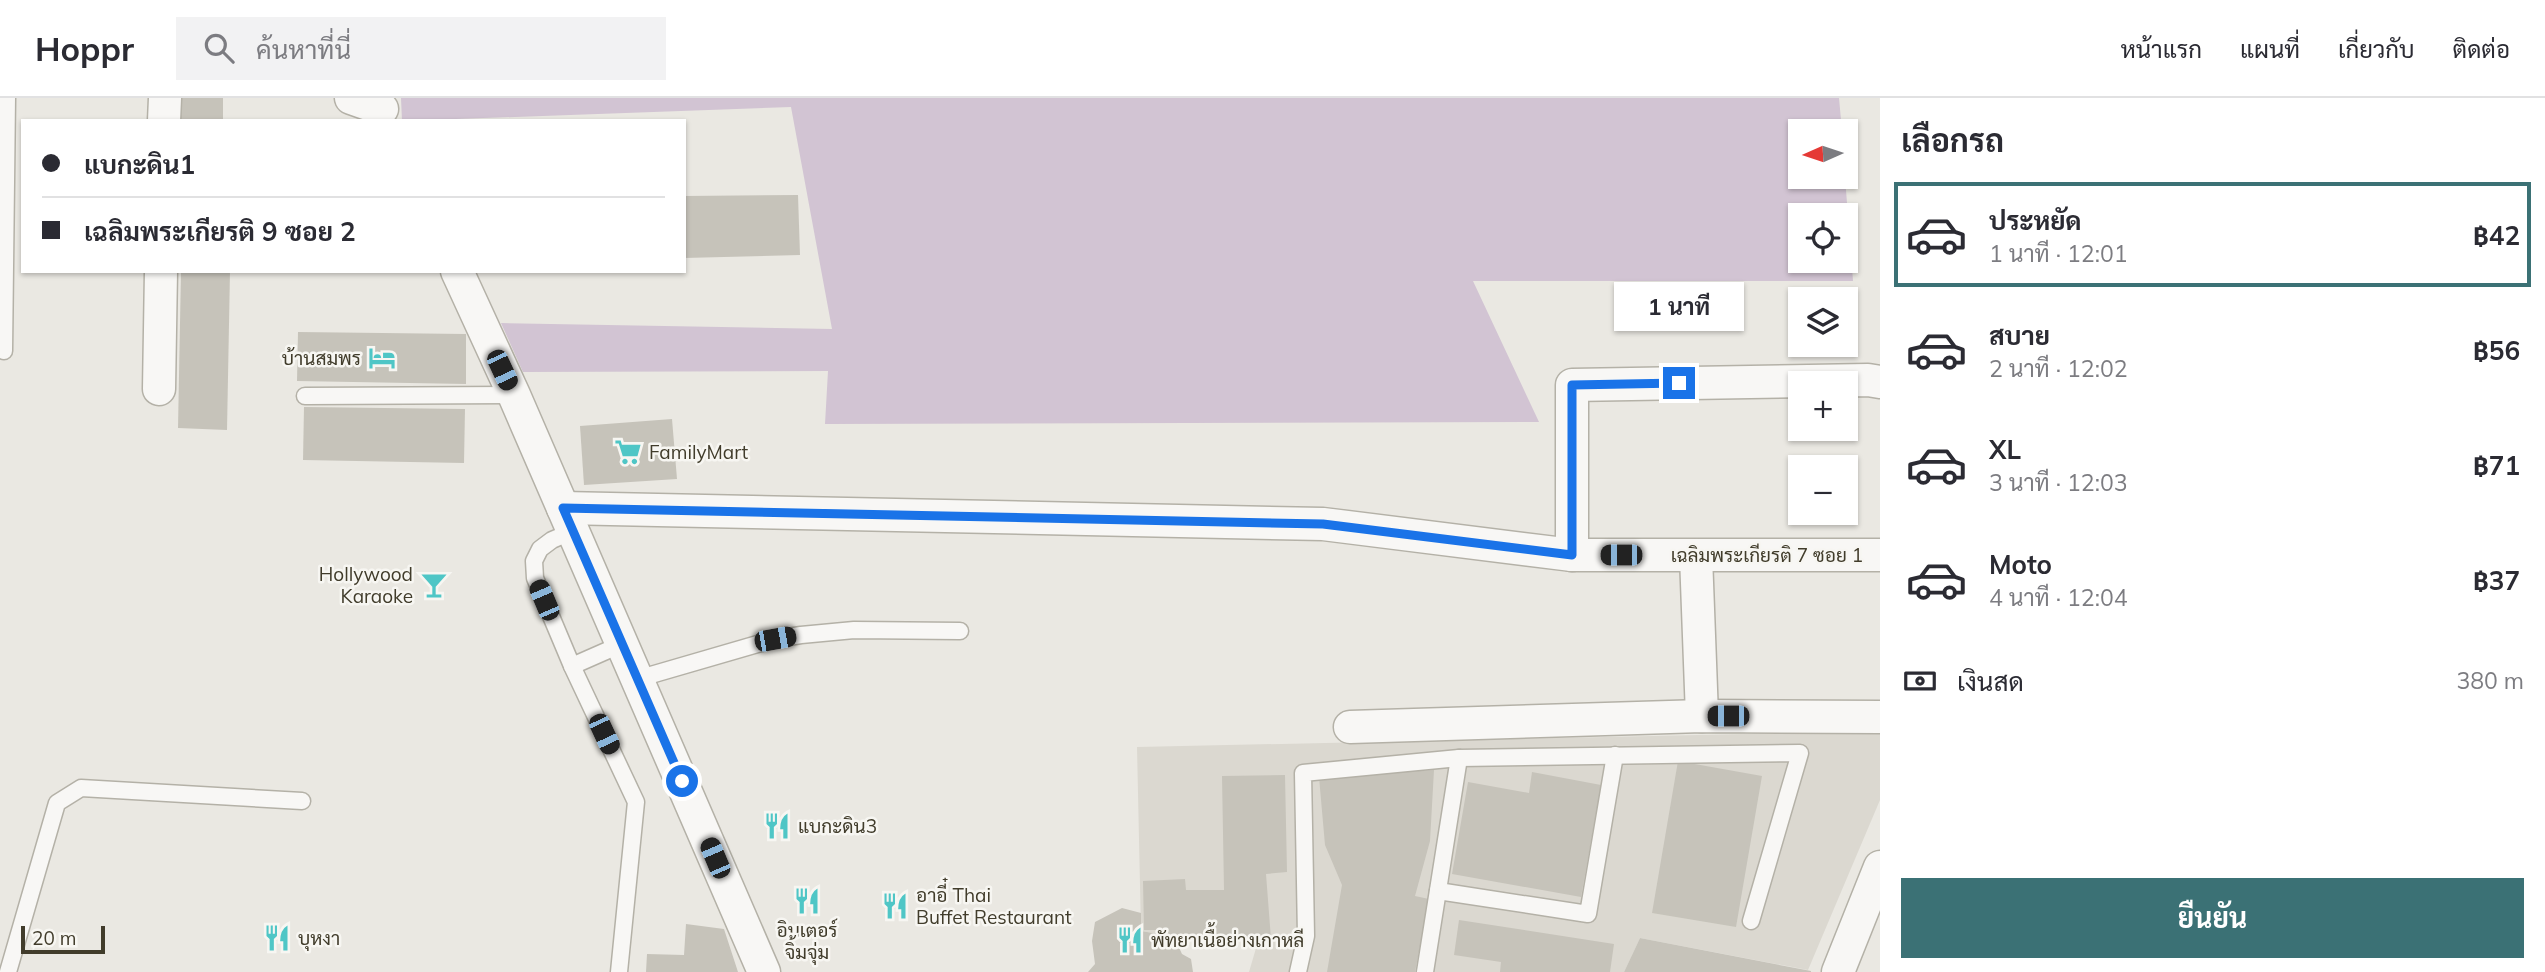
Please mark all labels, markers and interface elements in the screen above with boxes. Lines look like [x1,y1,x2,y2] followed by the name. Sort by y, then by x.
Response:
[176,17,666,80] search box
[35,28,134,69] text: Hoppr
[200,29,238,67] icon: search
[256,33,351,66] text: ค้นหาที่นี่
[2121,34,2202,64] text: หน้าแรก
[2240,34,2300,64] text: แผนที่
[2338,34,2415,64] text: เกี่ยวกับ
[2453,34,2510,64] text: ติดต่อ
[1788,119,1858,189] north arrow
[1788,119,1858,525] map controls
[1901,120,2004,160] text: เลือกรถ
[84,148,195,181] text: แบกะดิน1
[1788,203,1858,273] button: locate
[1905,203,1968,266] icon: car
[1989,204,2082,237] text: ประหยัด
[84,215,356,248] text: เฉลิมพระเกียรติ 9 ซอย 2
[2473,219,2520,252] text: ฿42
[1989,239,2127,268] text: 1 นาที · 12:01
[1614,282,1744,330] callout: 1 นาที
[1788,287,1858,357] button: layers
[1648,292,1710,321] text: 1 นาที
[1905,318,1968,381] icon: car
[1989,319,2050,352] text: สบาย
[2473,334,2520,367] text: ฿56
[367,343,397,373] hotel icon: บ้านสมพร
[282,346,361,370] place label: บ้านสมพร
[484,347,521,393] car
[1989,354,2127,383] text: 2 นาที · 12:02
[1663,367,1695,399] route end
[1788,371,1858,441] button: +
[1905,433,1968,496] icon: car
[1989,433,2021,466] text: XL
[613,437,643,467] supermarket icon: FamilyMart
[649,440,749,464] place label: FamilyMart
[2473,449,2520,482] text: ฿71
[1788,455,1858,525] button: −
[1989,468,2127,497] text: 3 นาที · 12:03
[1671,543,1863,567] street label: เฉลิมพระเกียรติ 7 ซอย 1
[1601,545,1643,566] car
[1905,548,1968,611] icon: car
[1989,548,2052,581] text: Moto
[319,562,413,608] place label: Hollywood Karaoke
[2473,564,2520,597] text: ฿37
[419,570,449,600] bar icon: Hollywood Karaoke
[527,577,562,623] car
[1989,583,2127,612] text: 4 นาที · 12:04
[753,625,798,653] car
[1901,662,1939,700] icon: cash
[1957,665,2024,698] text: เงินสด
[2456,666,2524,695] text: 380 m
[1708,706,1750,727] car
[586,711,623,757] car
[666,765,698,797] route start
[762,811,792,841] restaurant icon: แบกะดิน3
[798,814,877,838] place label: แบกะดิน3
[698,835,733,881] car
[916,877,1072,929] place label: อาอี๋ Thai Buffet Restaurant
[1901,878,2524,958] button: ยืนยัน
[792,886,822,916] restaurant icon: อินเตอร์ จิ้มจุ่ม
[880,891,910,921] restaurant icon: อาอี๋ Thai Buffet Restaurant
[776,918,838,965] place label: อินเตอร์ จิ้มจุ่ม
[1151,922,1304,952] place label: พัทยาเนื้อย่างเกาหลี
[21,923,105,955] scale bar
[262,923,292,953] restaurant icon: บุหงา
[1115,925,1145,955] restaurant icon: พัทยาเนื้อย่างเกาหลี
[32,926,76,950] text: 20 m
[298,926,340,951] place label: บุหงา

